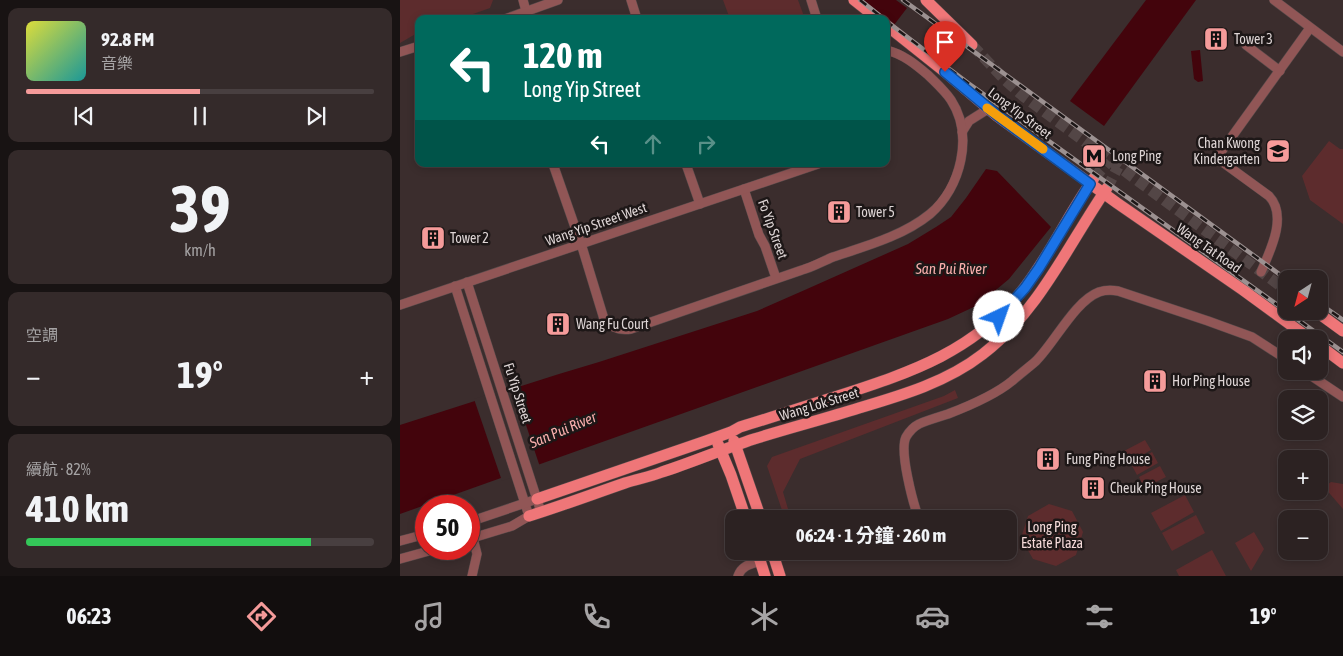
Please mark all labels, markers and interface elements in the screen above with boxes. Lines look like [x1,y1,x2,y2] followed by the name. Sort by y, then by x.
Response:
[924,21,966,72] pin
[1203,26,1229,52] building icon: Tower 3
[101,28,154,50] text: 92.8 FM
[931,28,959,56] icon: arrive
[1234,31,1273,47] place label: Tower 3
[440,35,505,100] icon: left
[523,35,602,75] text: 120 m
[101,54,133,72] text: 音樂
[523,76,641,102] text: Long Yip Street
[985,84,1055,142] street label: Long Yip Street
[70,102,98,130] icon: previous
[186,102,214,130] icon: pause
[302,102,330,130] icon: next
[586,130,614,158] icon: left
[639,130,667,158] icon: ahead
[692,130,720,158] icon: right
[1193,135,1260,167] place label: Chan Kwong Kindergarten
[1265,138,1291,164] school or university icon: Chan Kwong Kindergarten
[1081,143,1107,169] metro station icon: Long Ping
[1112,148,1161,164] place label: Long Ping
[169,171,231,246] text: 39
[755,197,791,261] street label: Fo Yip Street
[543,199,649,249] street label: Wang Yip Street West
[826,199,852,225] building icon: Tower 5
[856,204,895,220] place label: Tower 5
[1174,220,1244,276] street label: Wang Tat Road
[420,225,446,251] building icon: Tower 2
[450,230,489,246] place label: Tower 2
[184,241,216,259] text: km/h
[915,260,987,277] water label: San Pui River
[1278,270,1328,320] north arrow
[1278,270,1328,560] map controls
[972,290,1024,342] position arrow
[545,311,571,337] building icon: Wang Fu Court
[576,316,649,332] place label: Wang Fu Court
[26,326,58,344] text: 空調
[1278,330,1328,380] button: sound
[177,353,223,396] text: 19°
[26,359,41,391] text: −
[359,359,374,391] text: +
[501,361,535,425] street label: Fu Yip Street
[1142,368,1168,394] building icon: Hor Ping House
[1172,373,1250,389] place label: Hor Ping House
[778,384,860,424] street label: Wang Lok Street
[1278,390,1328,440] button: layers
[526,408,599,452] water label: San Pui River
[1035,446,1061,472] building icon: Fung Ping House
[1278,450,1328,500] button: +
[1066,451,1150,467] place label: Fung Ping House
[26,460,91,478] text: 續航 · 82%
[1080,475,1106,501] building icon: Cheuk Ping House
[1110,480,1202,496] place label: Cheuk Ping House
[26,487,129,530] text: 410 km
[415,495,480,560] speed limit sign: 50
[1278,510,1328,560] button: −
[1021,519,1083,551] park label: Long Ping Estate Plaza
[796,524,946,546] text: 06:24 · 1 分鐘 · 260 m
[244,599,279,634] icon: directions
[412,599,447,634] icon: music
[579,599,614,634] icon: phone
[747,599,782,634] icon: climate
[915,599,950,634] icon: car
[1082,599,1117,634] icon: filters
[66,603,112,629] text: 06:23
[1250,603,1277,629] text: 19°

